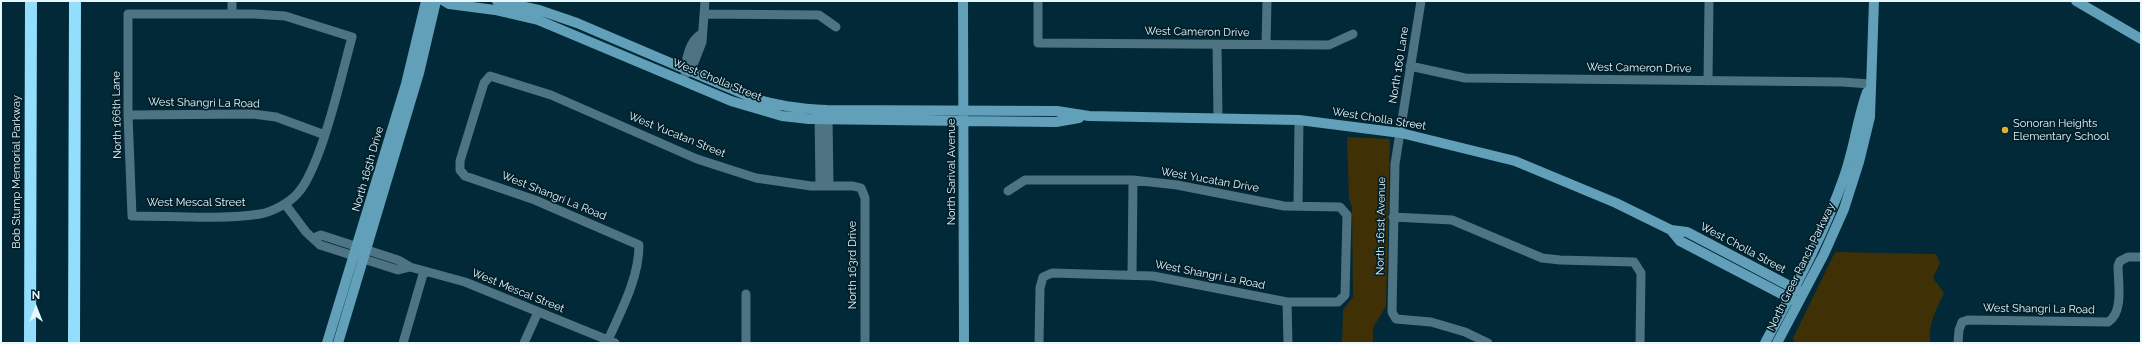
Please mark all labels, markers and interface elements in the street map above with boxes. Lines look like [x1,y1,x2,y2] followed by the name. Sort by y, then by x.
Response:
[1144,24,1250,40] street label: West Cameron Drive
[1386,26,1412,104] street label: North 160 Lane
[671,56,763,104] street label: West Cholla Street
[1586,60,1692,76] street label: West Cameron Drive
[110,71,124,159] street label: North 166th Lane
[10,95,24,249] street label: Bob Stump Memorial Parkway
[148,95,260,111] street label: West Shangri La Road
[1331,105,1427,133] street label: West Cholla Street
[627,110,727,160] street label: West Yucatan Street
[2013,117,2110,143] place label: Sonoran Heights Elementary School
[945,119,959,225] street label: North Sarival Avenue
[350,125,386,213] street label: North 165th Drive
[2000,125,2010,135] marker: Sonoran Heights Elementary School
[1160,165,1260,195] street label: West Yucatan Drive
[500,169,608,223] street label: West Shangri La Road
[1374,177,1388,275] street label: North 161st Avenue
[147,196,245,210] street label: West Mescal Street
[1764,201,1838,333] street label: North Greer Ranch Parkway
[1698,220,1788,276] street label: West Cholla Street
[846,221,860,309] street label: North 163rd Drive
[1154,258,1266,292] street label: West Shangri La Road
[470,266,566,316] street label: West Mescal Street
[16,288,56,328] north arrow
[32,289,40,302] text: N
[1983,301,2095,317] street label: West Shangri La Road

